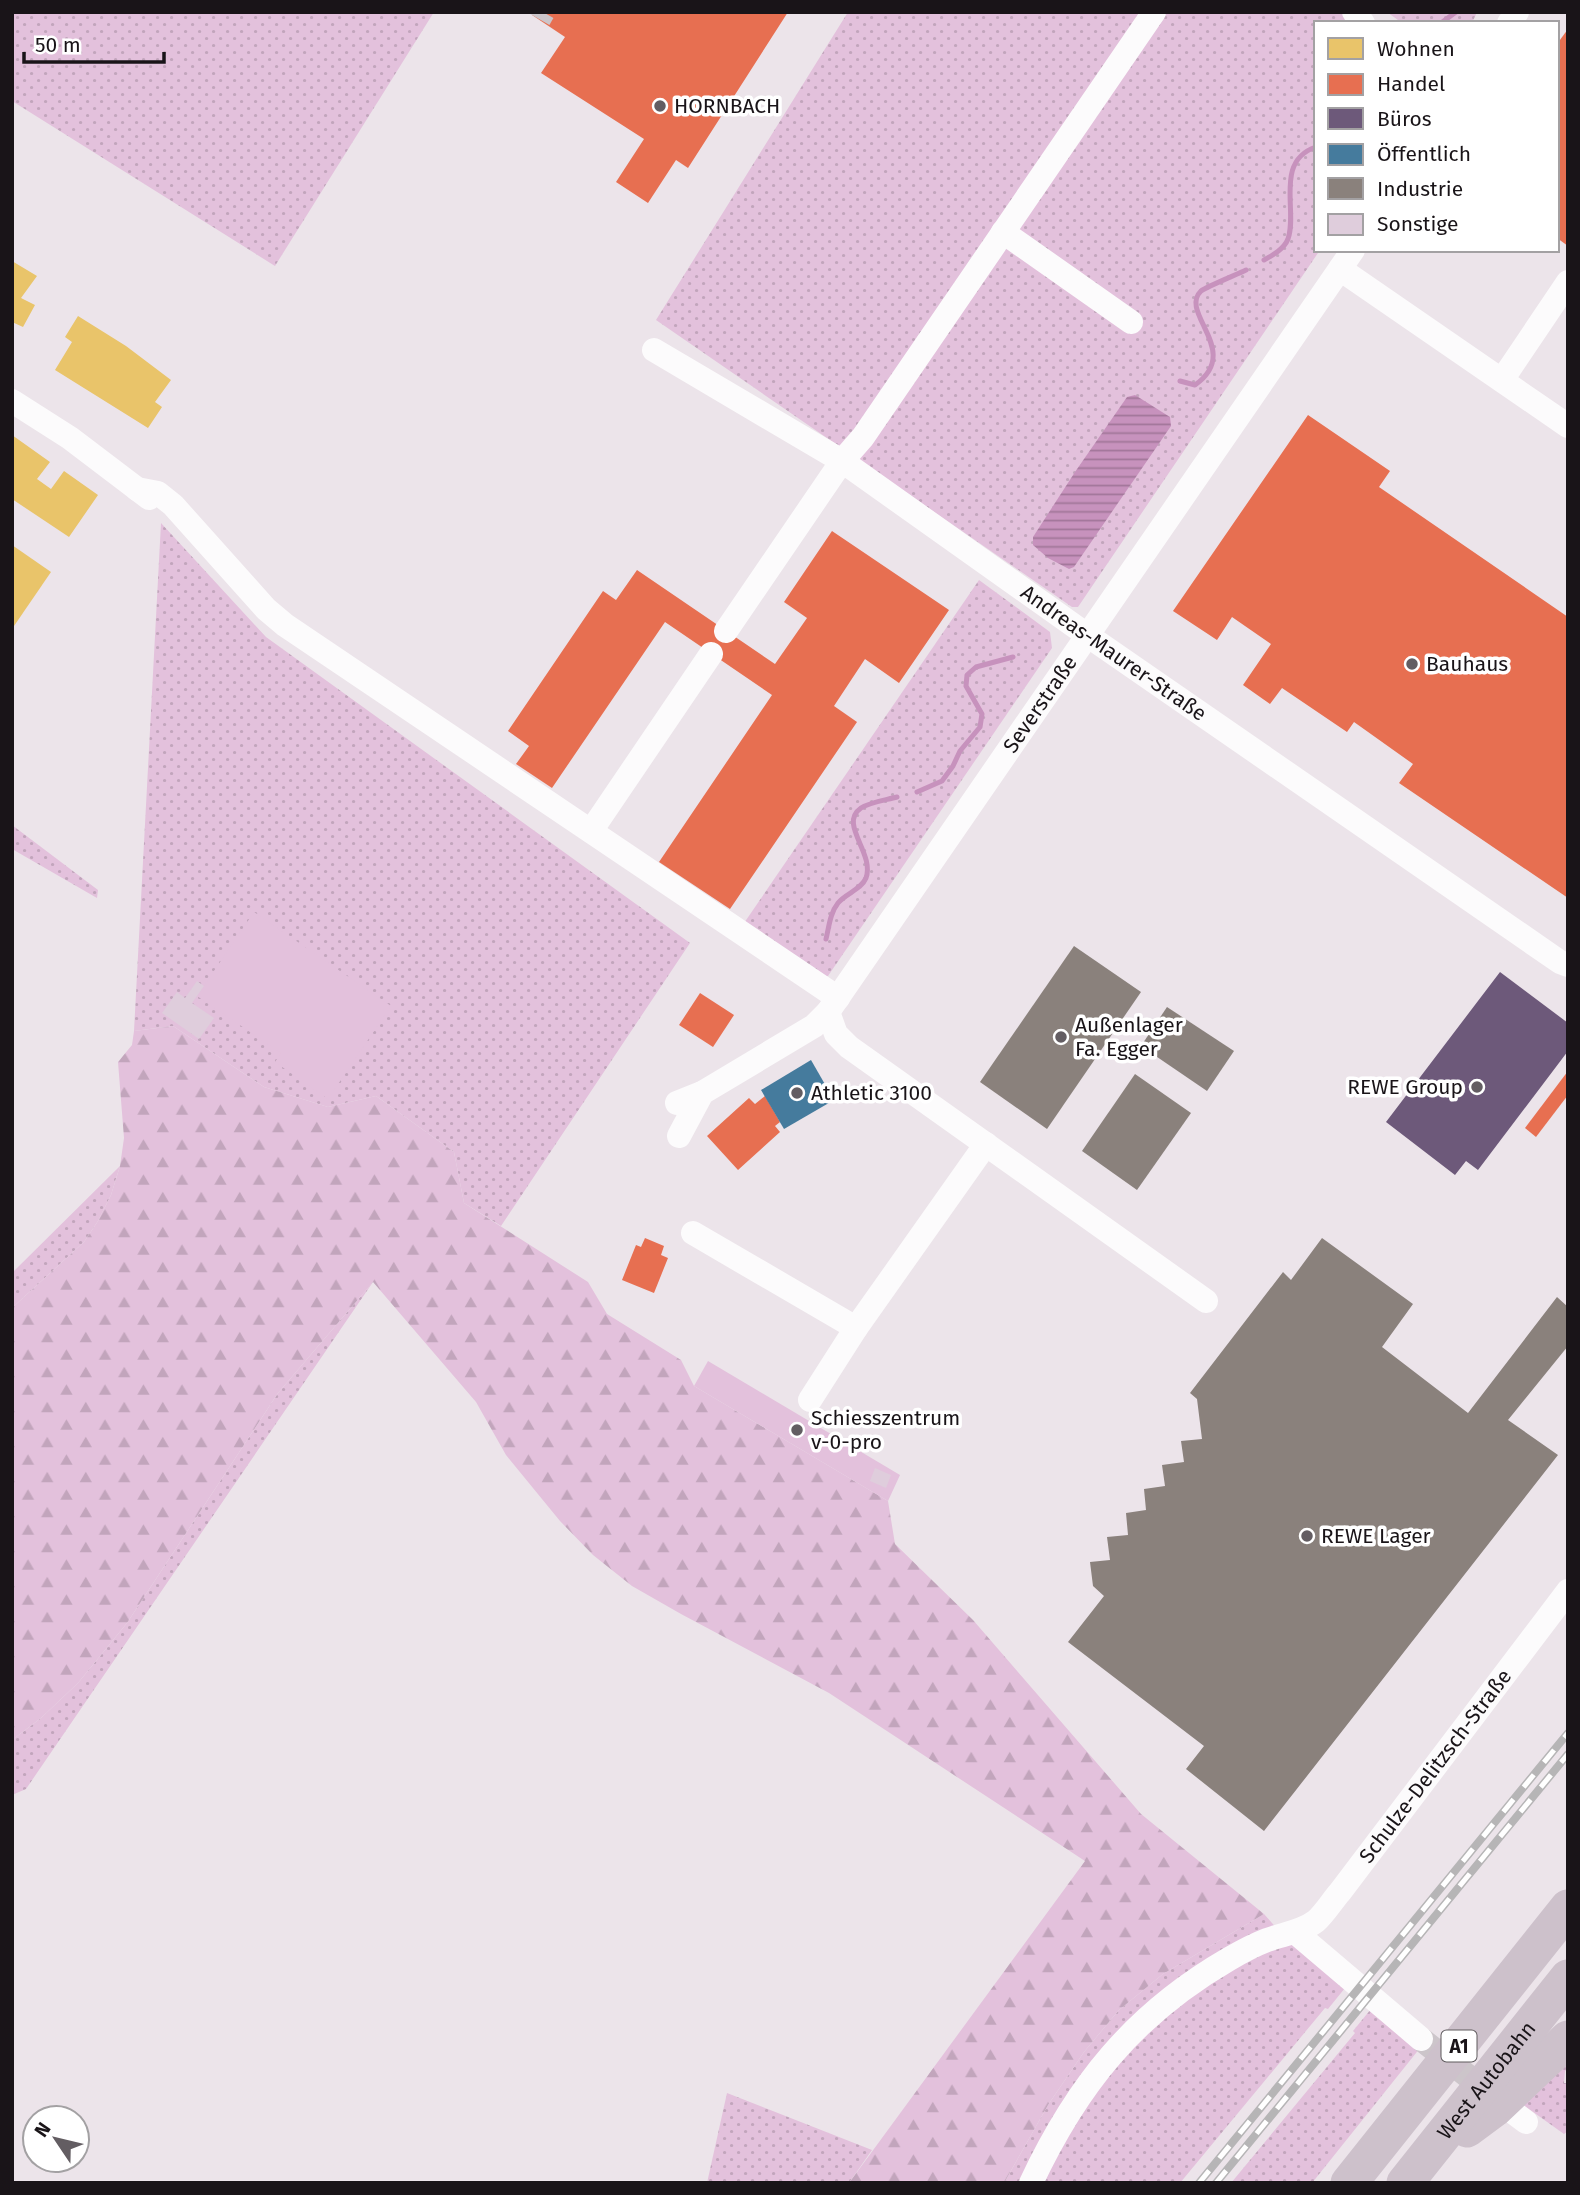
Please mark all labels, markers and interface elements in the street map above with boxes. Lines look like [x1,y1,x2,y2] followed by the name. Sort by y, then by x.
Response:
[24,21,164,65] scale bar
[1314,21,1559,252] legend
[35,32,81,58] text: 50 m
[1377,36,1455,62] text: Wohnen
[1377,71,1445,97] text: Handel
[674,93,780,119] place label: HORNBACH
[652,98,668,114] marker: HORNBACH
[1377,106,1432,132] text: Büros
[1377,141,1471,167] text: Öffentlich
[1377,176,1463,202] text: Industrie
[1377,211,1458,237] text: Sonstige
[1016,579,1212,727] street label: Andreas-Maurer-Straße
[997,651,1083,758] street label: Severstraße
[1426,651,1508,677] place label: Bauhaus
[1404,656,1420,672] marker: Bauhaus
[1075,1012,1183,1062] place label: Außenlager Fa. Egger
[1053,1029,1069,1045] marker: Außenlager Fa. Egger
[1347,1074,1463,1100] place label: REWE Group
[1469,1079,1485,1095] marker: REWE Group
[811,1080,932,1106] place label: Athletic 3100
[789,1085,805,1101] marker: Athletic 3100
[811,1405,960,1455] place label: Schiesszentrum v-0-pro
[789,1422,805,1438] marker: Schiesszentrum v-0-pro
[1321,1523,1431,1549] place label: REWE Lager
[1299,1528,1315,1544] marker: REWE Lager
[1354,1664,1517,1868] street label: Schulze-Delitzsch-Straße
[1432,2016,1541,2145] street label: West Autobahn
[1442,2030,1476,2062] road number: A1
[21,2104,91,2174] north arrow
[29,2118,56,2141] text: N

